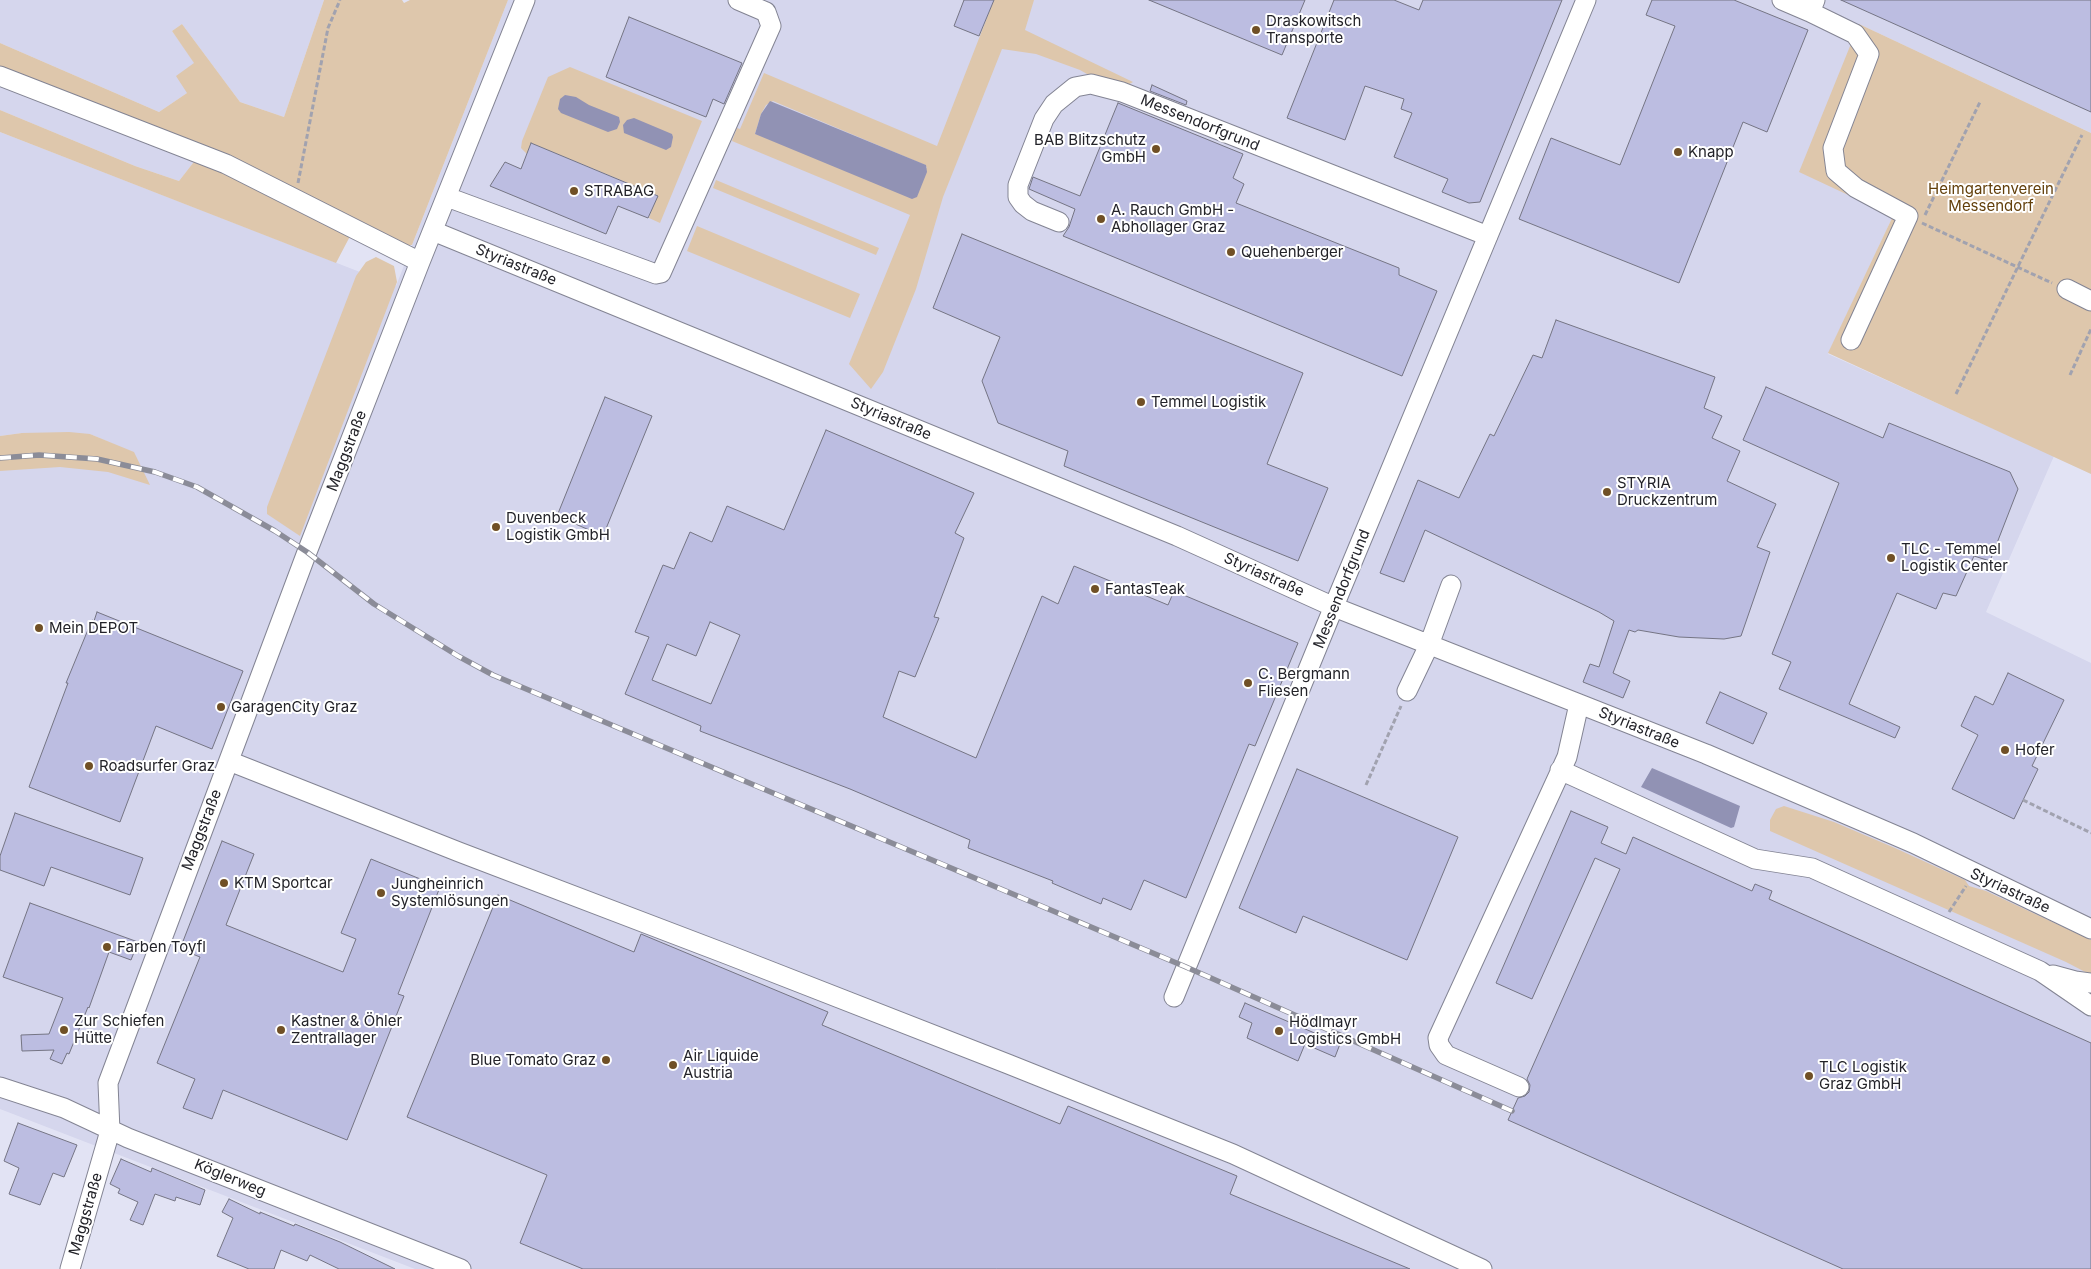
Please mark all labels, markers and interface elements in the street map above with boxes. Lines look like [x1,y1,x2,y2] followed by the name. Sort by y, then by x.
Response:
[1266,12,1361,47] place label: Draskowitsch Transporte
[1250,24,1262,36] marker: Draskowitsch Transporte
[1138,91,1262,155] street label: Messendorfgrund
[1034,131,1146,166] place label: BAB Blitzschutz GmbH
[1150,143,1162,155] marker: BAB Blitzschutz GmbH
[1688,143,1734,161] place label: Knapp
[1672,146,1684,158] marker: Knapp
[1928,180,2054,215] park label: Heimgartenverein Messendorf
[584,182,654,200] place label: STRABAG
[568,185,580,197] marker: STRABAG
[1111,201,1234,236] place label: A. Rauch GmbH - Abhollager Graz
[1095,213,1107,225] marker: A. Rauch GmbH - Abhollager Graz
[473,241,559,289] street label: Styriastraße
[1241,243,1343,261] place label: Quehenberger
[1225,246,1237,258] marker: Quehenberger
[1151,393,1266,411] place label: Temmel Logistik
[848,394,934,444] street label: Styriastraße
[1135,396,1147,408] marker: Temmel Logistik
[323,408,371,494] street label: Maggstraße
[1617,474,1717,509] place label: STYRIA Druckzentrum
[1601,486,1613,498] marker: STYRIA Druckzentrum
[506,509,610,544] place label: Duvenbeck Logistik GmbH
[490,521,502,533] marker: Duvenbeck Logistik GmbH
[1310,527,1374,651] street label: Messendorfgrund
[1901,540,2008,575] place label: TLC - Temmel Logistik Center
[1221,549,1307,601] street label: Styriastraße
[1885,552,1897,564] marker: TLC - Temmel Logistik Center
[1105,580,1185,598] place label: FantasTeak
[1089,583,1101,595] marker: FantasTeak
[49,619,138,637] place label: Mein DEPOT
[33,622,45,634] marker: Mein DEPOT
[1258,665,1350,700] place label: C. Bergmann Fliesen
[1242,677,1254,689] marker: C. Bergmann Fliesen
[231,698,357,716] place label: GaragenCity Graz
[215,701,227,713] marker: GaragenCity Graz
[1596,704,1682,752] street label: Styriastraße
[2015,741,2055,759] place label: Hofer
[1999,744,2011,756] marker: Hofer
[99,757,215,775] place label: Roadsurfer Graz
[83,760,95,772] marker: Roadsurfer Graz
[178,787,226,873] street label: Maggstraße
[1967,865,2053,917] street label: Styriastraße
[234,874,333,892] place label: KTM Sportcar
[391,875,509,910] place label: Jungheinrich Systemlösungen
[218,877,230,889] marker: KTM Sportcar
[375,887,387,899] marker: Jungheinrich Systemlösungen
[117,938,206,956] place label: Farben Toyfl
[101,941,113,953] marker: Farben Toyfl
[74,1012,164,1047] place label: Zur Schiefen Hütte
[291,1012,402,1047] place label: Kastner & Öhler Zentrallager
[1289,1013,1401,1048] place label: Hödlmayr Logistics GmbH
[58,1024,70,1036] marker: Zur Schiefen Hütte
[275,1024,287,1036] marker: Kastner & Öhler Zentrallager
[1273,1025,1285,1037] marker: Hödlmayr Logistics GmbH
[683,1047,759,1082] place label: Air Liquide Austria
[470,1051,596,1069] place label: Blue Tomato Graz
[600,1054,612,1066] marker: Blue Tomato Graz
[1819,1058,1907,1093] place label: TLC Logistik Graz GmbH
[667,1059,679,1071] marker: Air Liquide Austria
[1803,1070,1815,1082] marker: TLC Logistik Graz GmbH
[191,1155,269,1201] street label: Köglerweg
[66,1171,106,1257] street label: Maggstraße

